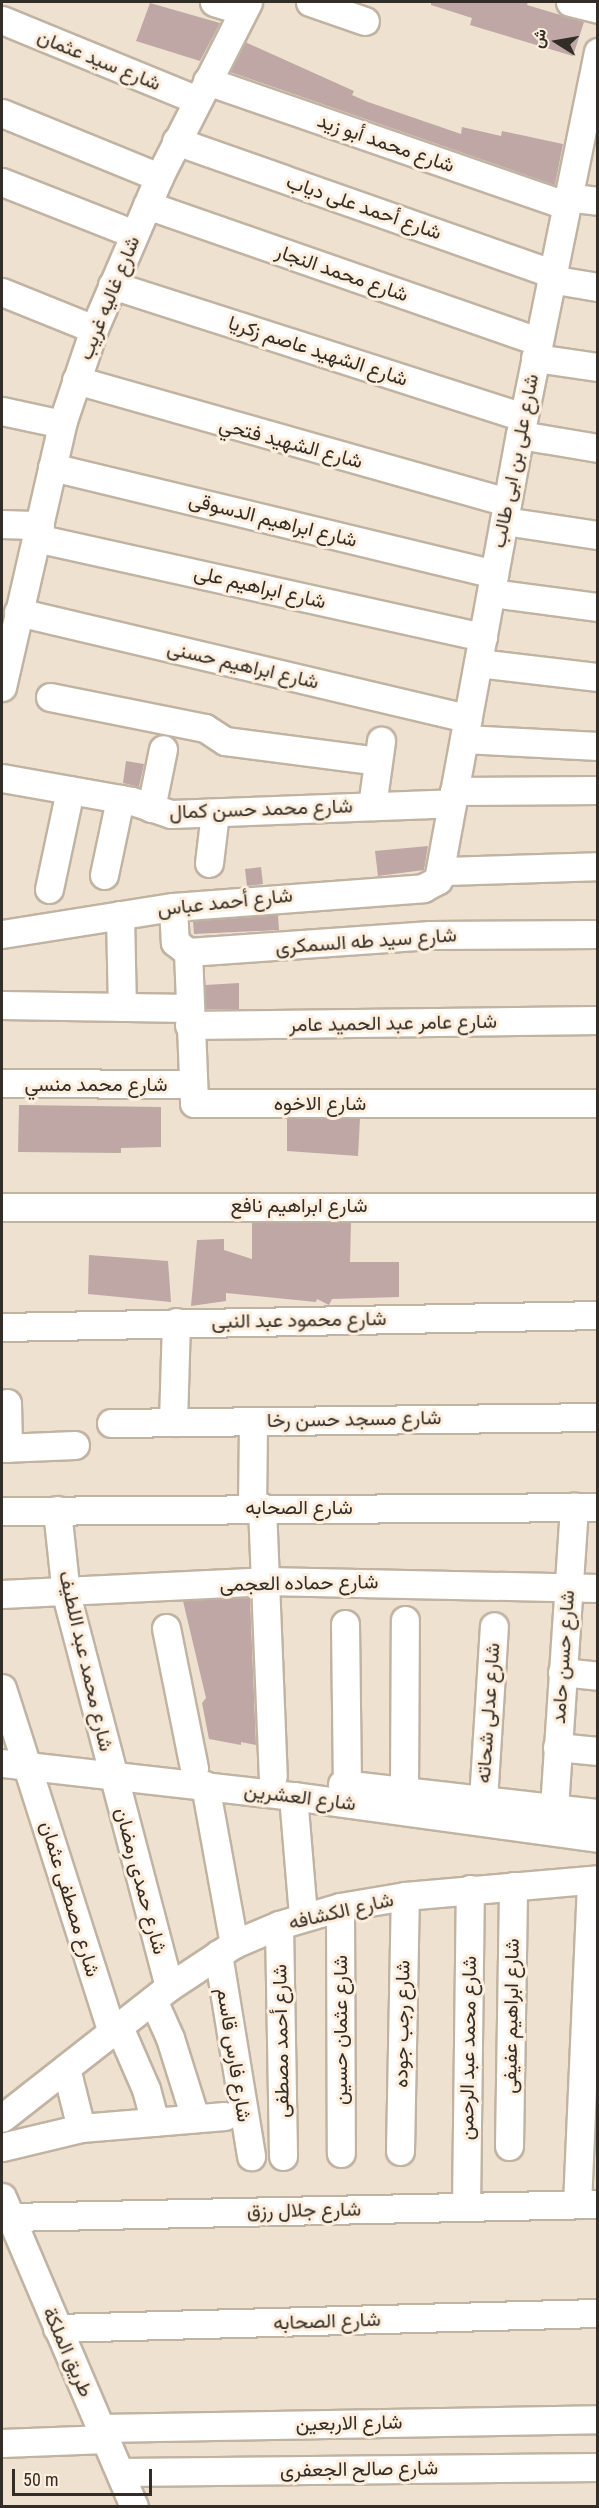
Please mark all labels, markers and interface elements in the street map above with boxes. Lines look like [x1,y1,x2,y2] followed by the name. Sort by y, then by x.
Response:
[527,12,587,72] north arrow
[34,24,164,96] street label: شارع سيد عثمان
[528,27,550,50] text: ش
[314,108,458,178] street label: شارع محمد أبو زيد
[283,169,445,245] street label: شارع أحمد على دياب
[73,233,145,363] street label: شارع غاليه غريب
[273,239,411,307] street label: شارع محمد النجار
[225,311,411,391] street label: شارع الشهيد عاصم زكريا
[486,372,544,550] street label: شارع على بن ابى طالب
[217,412,365,474] street label: شارع الشهيد فتحي
[186,487,360,553] street label: شارع ابراهيم الدسوقى
[192,560,328,614] street label: شارع ابراهيم على
[165,636,321,694] street label: شارع ابراهيم حسنى
[169,794,353,824] street label: شارع محمد حسن كمال
[156,883,294,921] street label: شارع أحمد عباس
[274,923,458,959] street label: شارع سيد طه السمكرى
[289,1009,497,1037] street label: شارع عامر عبد الحميد عامر
[24,1072,168,1096] street label: شارع محمد منسي
[274,1091,366,1115] street label: شارع الاخوه
[231,1193,367,1217] street label: شارع ابراهيم نافع
[211,1306,387,1334] street label: شارع محمود عبد النبى
[267,1405,441,1433] street label: شارع مسجد حسن رخا
[245,1495,353,1519] street label: شارع الصحابه
[54,1568,118,1754] street label: شارع محمد عبد اللطيف
[220,1570,378,1596] street label: شارع حماده العجمى
[546,1589,580,1725] street label: شارع حسن حامد
[471,1642,505,1784] street label: شارع عدلى شحاته
[243,1778,357,1816] street label: شارع العشرين
[110,1805,172,1957] street label: شارع حمدى رمضان
[35,1818,105,1980] street label: شارع مصطفى عثمان
[286,1887,396,1935] street label: شارع الكشافه
[498,1938,524,2094] street label: شارع ابراهيم عفيفى
[328,1955,352,2105] street label: شارع عثمان حسين
[454,1956,482,2140] street label: شارع محمد عبد الرحمن
[389,1960,415,2088] street label: شارع رجب جوده
[268,1964,294,2118] street label: شارع أحمد مصطفى
[212,1986,256,2124] street label: شارع فارس قاسم
[247,2197,361,2223] street label: شارع جلال رزق
[38,2303,98,2401] street label: طريق الملكة
[273,2307,381,2335] street label: شارع الصحابه
[295,2410,403,2436] street label: شارع الاربعين
[280,2456,438,2482] street label: شارع صالح الجعفرى
[15,2457,154,2495] scale bar
[23,2469,58,2490] text: 50 m

